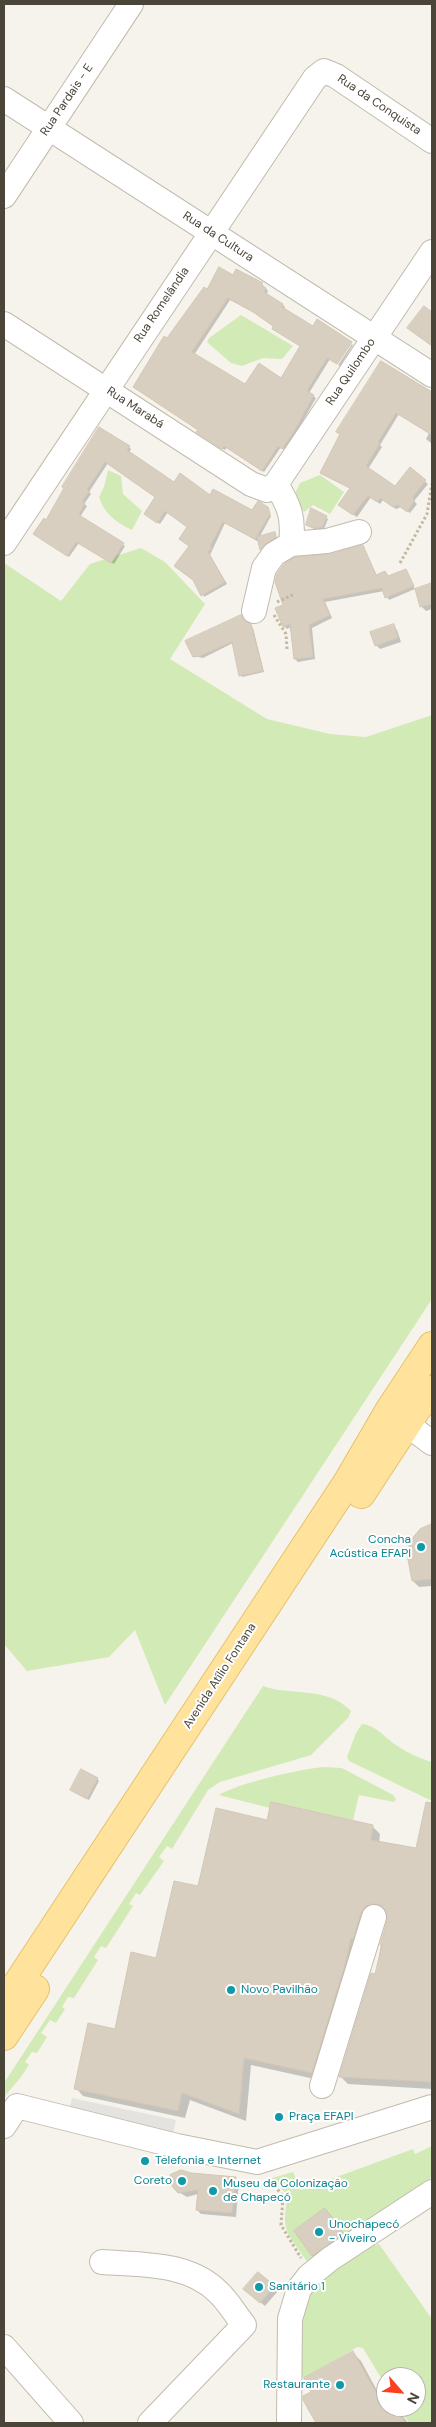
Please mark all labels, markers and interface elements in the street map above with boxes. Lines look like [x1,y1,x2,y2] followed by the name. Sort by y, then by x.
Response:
[38,61,96,139] street label: Rua Pardais - E
[334,72,424,138] street label: Rua da Conquista
[180,209,256,265] street label: Rua da Cultura
[131,264,193,346] street label: Rua Romelândia
[323,336,379,408] street label: Rua Quilombo
[104,384,166,432] street label: Rua Marabá
[330,1533,411,1561] place label: Concha Acústica EFAPI
[415,1541,427,1553] marker: Concha Acústica EFAPI
[181,1621,259,1731] street label: Avenida Atílio Fontana
[241,1983,318,1997] place label: Novo Pavilhão
[225,1984,237,1996] marker: Novo Pavilhão
[289,2110,354,2124] place label: Praça EFAPI
[273,2111,285,2123] marker: Praça EFAPI
[155,2154,261,2168] place label: Telefonia e Internet
[139,2155,151,2167] marker: Telefonia e Internet
[134,2174,172,2188] place label: Coreto
[176,2175,188,2187] marker: Coreto
[223,2177,348,2205] place label: Museu da Colonização de Chapecó
[207,2185,219,2197] marker: Museu da Colonização de Chapecó
[329,2218,399,2246] place label: Unochapecó - Viveiro
[313,2226,325,2238] marker: Unochapecó - Viveiro
[269,2280,325,2294] place label: Sanitário 1
[253,2281,265,2293] marker: Sanitário 1
[376,2367,426,2417] north arrow
[263,2378,330,2392] place label: Restaurante
[334,2379,346,2391] marker: Restaurante
[403,2390,424,2407] text: N

